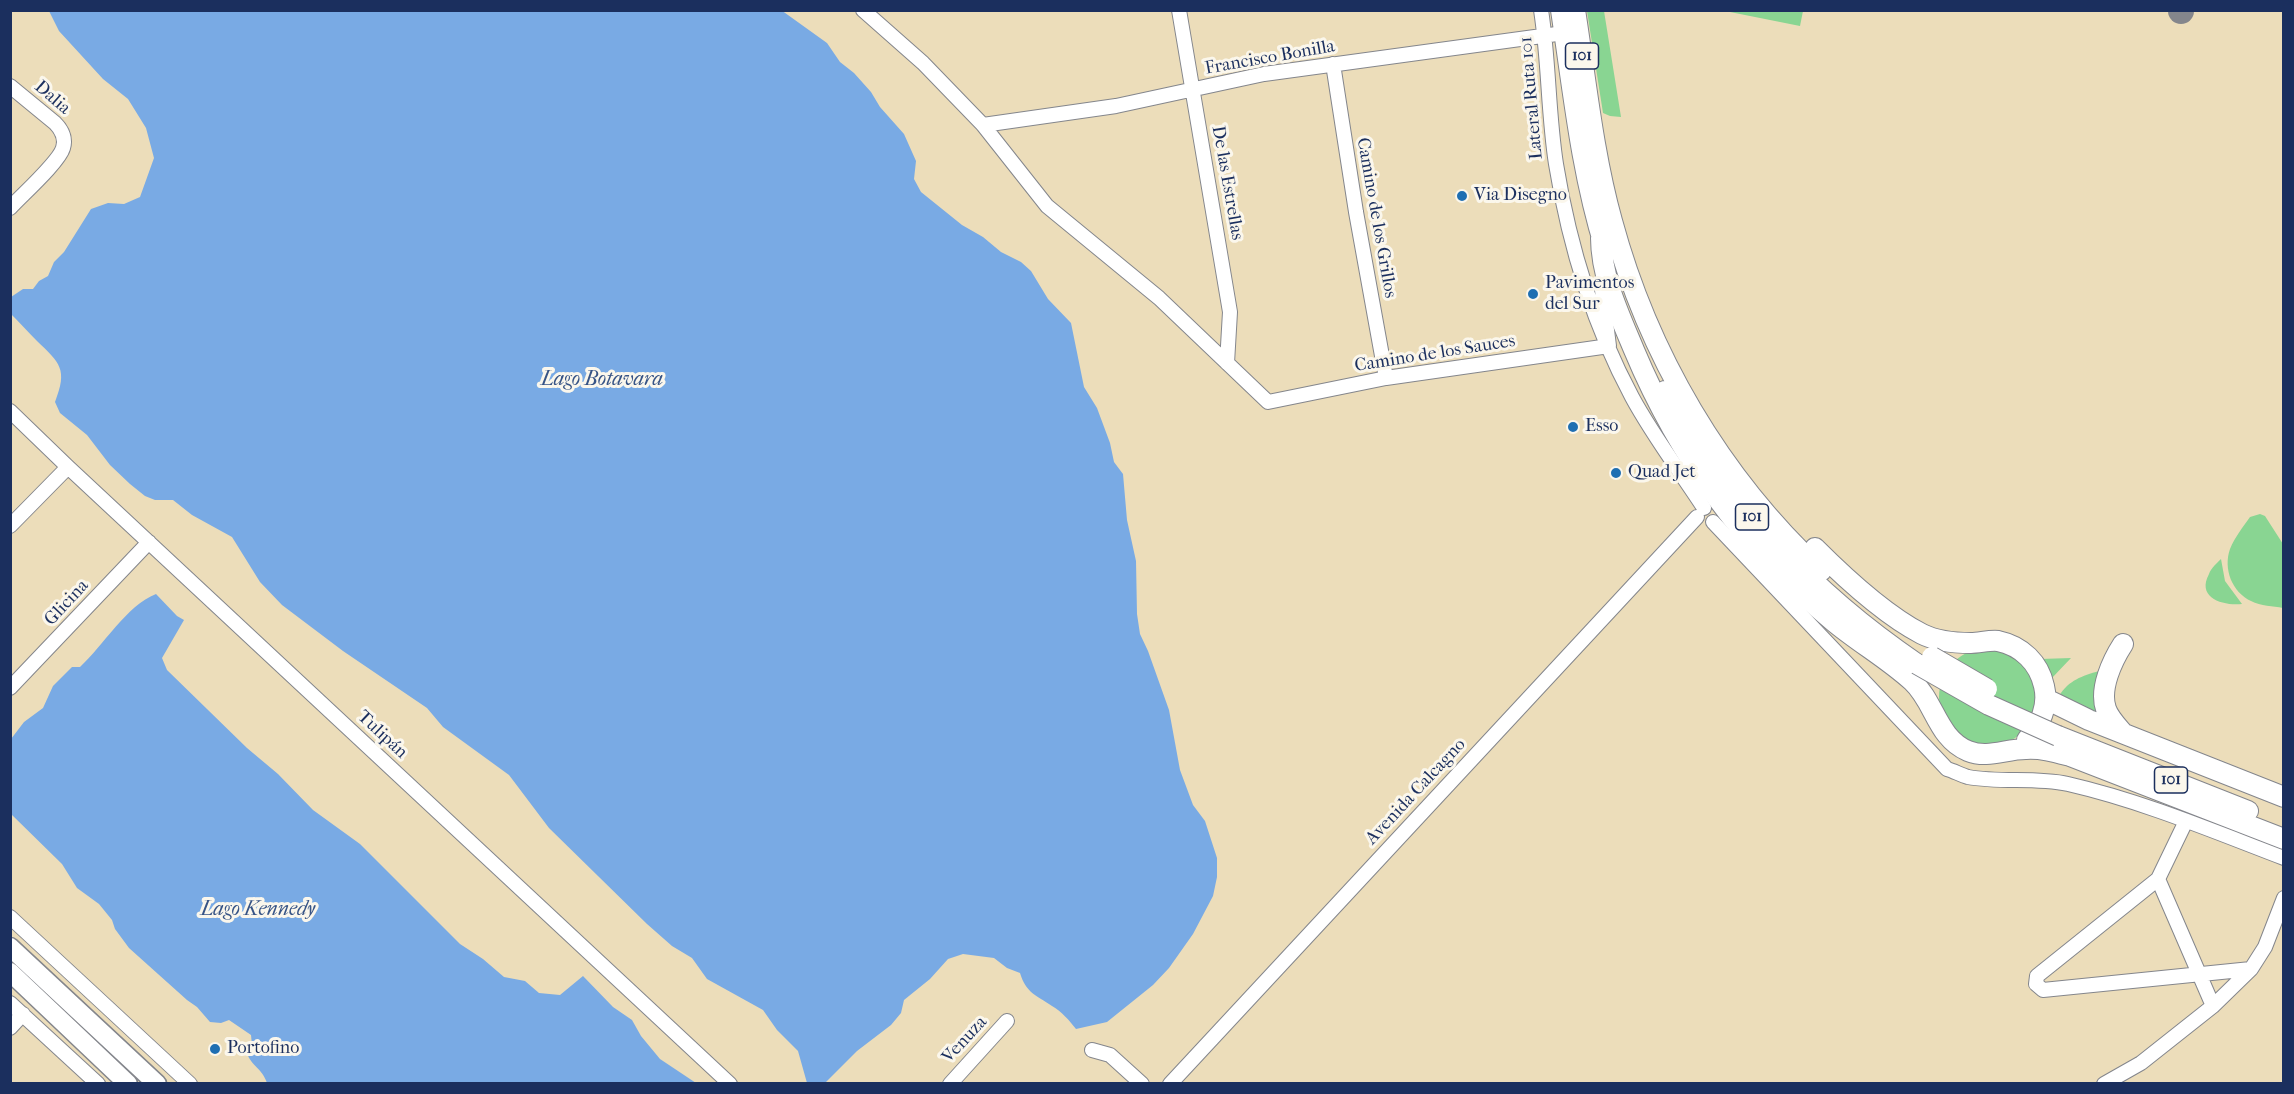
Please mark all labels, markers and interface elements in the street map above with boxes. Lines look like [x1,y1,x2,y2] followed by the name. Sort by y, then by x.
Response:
[1203,36,1337,80] street label: Francisco Bonilla
[1516,36,1548,160] street label: Lateral Ruta 101
[1566,43,1598,69] road number: 101
[30,77,74,119] street label: Dalia
[1206,124,1248,242] street label: De las Estrellas
[1351,136,1401,300] street label: Camino de los Grillos
[1474,185,1567,207] place label: Via Disegno
[1455,189,1469,203] marker: Via Disegno
[1545,273,1634,316] place label: Pavimentos del Sur
[1526,287,1540,301] marker: Pavimentos del Sur
[1353,331,1517,377] street label: Camino de los Sauces
[541,368,663,392] water label: Lago Botavara
[1585,416,1618,438] place label: Esso
[1566,420,1580,434] marker: Esso
[1628,462,1696,484] place label: Quad Jet
[1609,466,1623,480] marker: Quad Jet
[1736,504,1768,530] road number: 101
[40,576,94,630] street label: Glicina
[352,706,412,764] street label: Tulipán
[1361,734,1471,850] street label: Avenida Calcagno
[2154,767,2188,793] road number: 101
[201,898,315,922] water label: Lago Kennedy
[938,1012,992,1068] street label: Venuza
[227,1038,299,1060] place label: Portofino
[208,1042,222,1056] marker: Portofino

